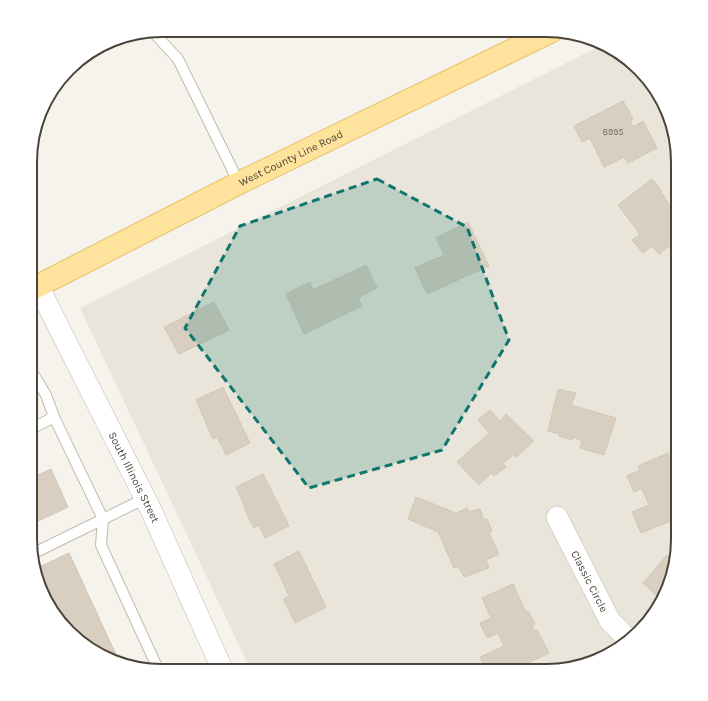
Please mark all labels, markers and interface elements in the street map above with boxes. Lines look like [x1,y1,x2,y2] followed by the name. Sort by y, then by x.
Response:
[236,127,345,189] street label: West County Line Road
[602,127,624,137] house number: 8995
[106,430,162,525] street label: South Illinois Street
[569,548,611,614] street label: Classic Circle

